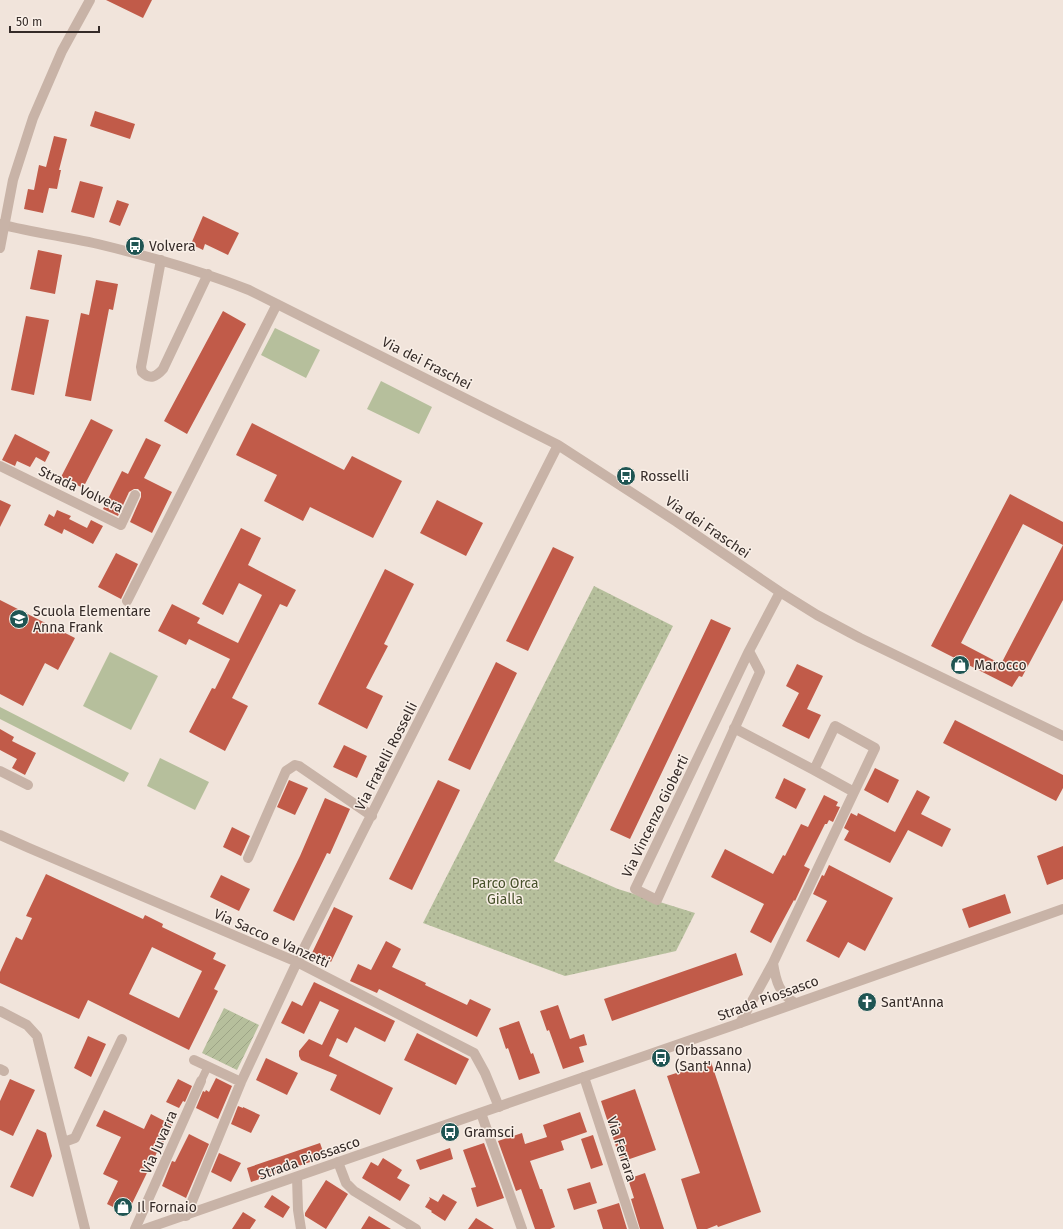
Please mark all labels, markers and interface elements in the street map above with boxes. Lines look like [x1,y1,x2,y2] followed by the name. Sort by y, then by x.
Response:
[10,8,99,34] scale bar
[16,15,42,29] text: 50 m
[124,235,146,257] bus stop icon: Volvera
[149,238,196,255] place label: Volvera
[379,334,475,393] street label: Via dei Fraschei
[36,462,126,516] street label: Strada Volvera
[615,465,637,487] bus stop icon: Rosselli
[640,468,689,485] place label: Rosselli
[662,493,753,562] street label: Via dei Fraschei
[33,603,151,636] place label: Scuola Elementare Anna Frank
[8,608,30,630] school or university icon: Scuola Elementare Anna Frank
[949,654,971,676] shop icon: Marocco
[974,657,1027,674] place label: Marocco
[352,699,421,813] street label: Via Fratelli Rosselli
[618,752,693,880] street label: Via Vincenzo Gioberti
[471,875,539,908] park label: Parco Orca Gialla
[211,905,332,972] street label: Via Sacco e Vanzetti
[715,972,821,1025] street label: Strada Piossasco
[856,991,878,1013] church icon: Sant'Anna
[881,994,944,1011] place label: Sant'Anna
[675,1042,751,1075] place label: Orbassano (Sant' Anna)
[650,1047,672,1069] bus stop icon: Orbassano (Sant' Anna)
[138,1108,181,1177] street label: Via Juvarra
[603,1114,640,1184] street label: Via Ferrara
[439,1121,461,1143] bus stop icon: Gramsci
[464,1124,515,1141] place label: Gramsci
[256,1133,362,1184] street label: Strada Piossasco
[112,1196,134,1218] shop icon: Il Fornaio
[137,1199,197,1216] place label: Il Fornaio

